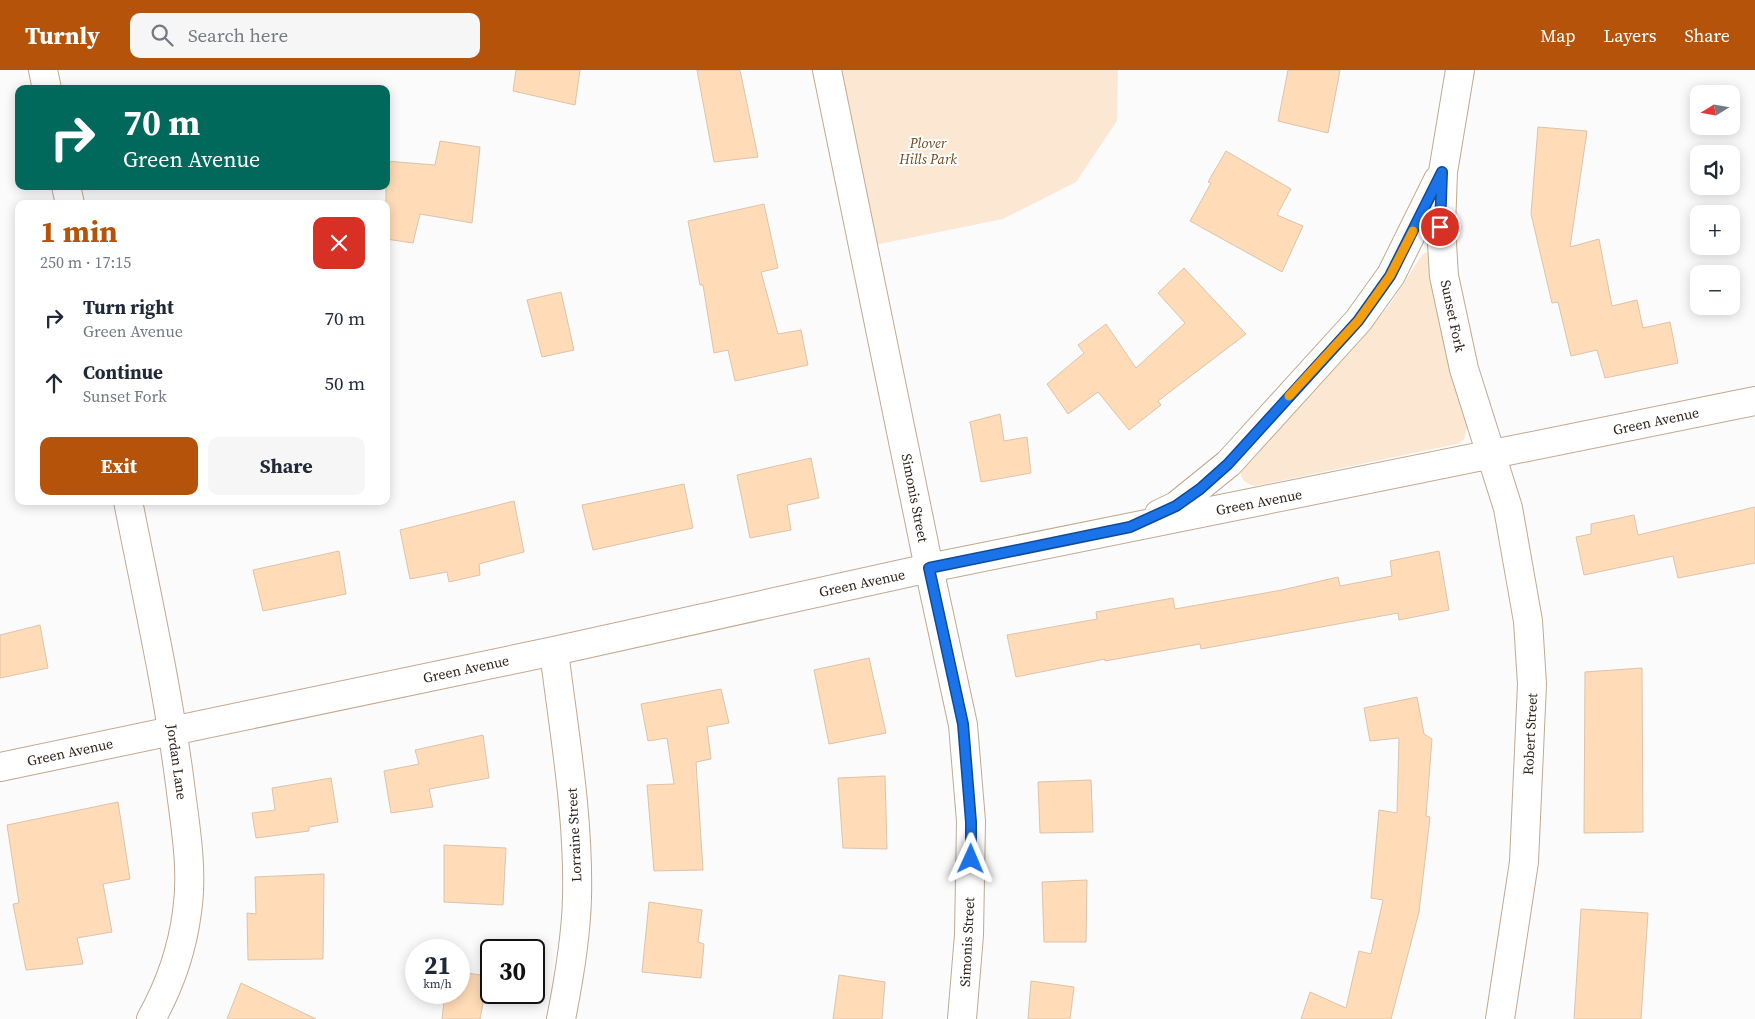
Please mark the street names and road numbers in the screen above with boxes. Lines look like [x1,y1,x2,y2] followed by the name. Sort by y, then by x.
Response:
[1436,278,1470,354] street label: Sunset Fork
[1611,402,1701,440] street label: Green Avenue
[897,452,933,544] street label: Simonis Street
[1214,484,1304,520] street label: Green Avenue
[817,564,907,602] street label: Green Avenue
[421,650,511,688] street label: Green Avenue
[1518,692,1542,775] street label: Robert Street
[162,722,192,801] street label: Jordan Lane
[25,733,115,771] street label: Green Avenue
[562,787,586,883] street label: Lorraine Street
[955,896,979,987] street label: Simonis Street

